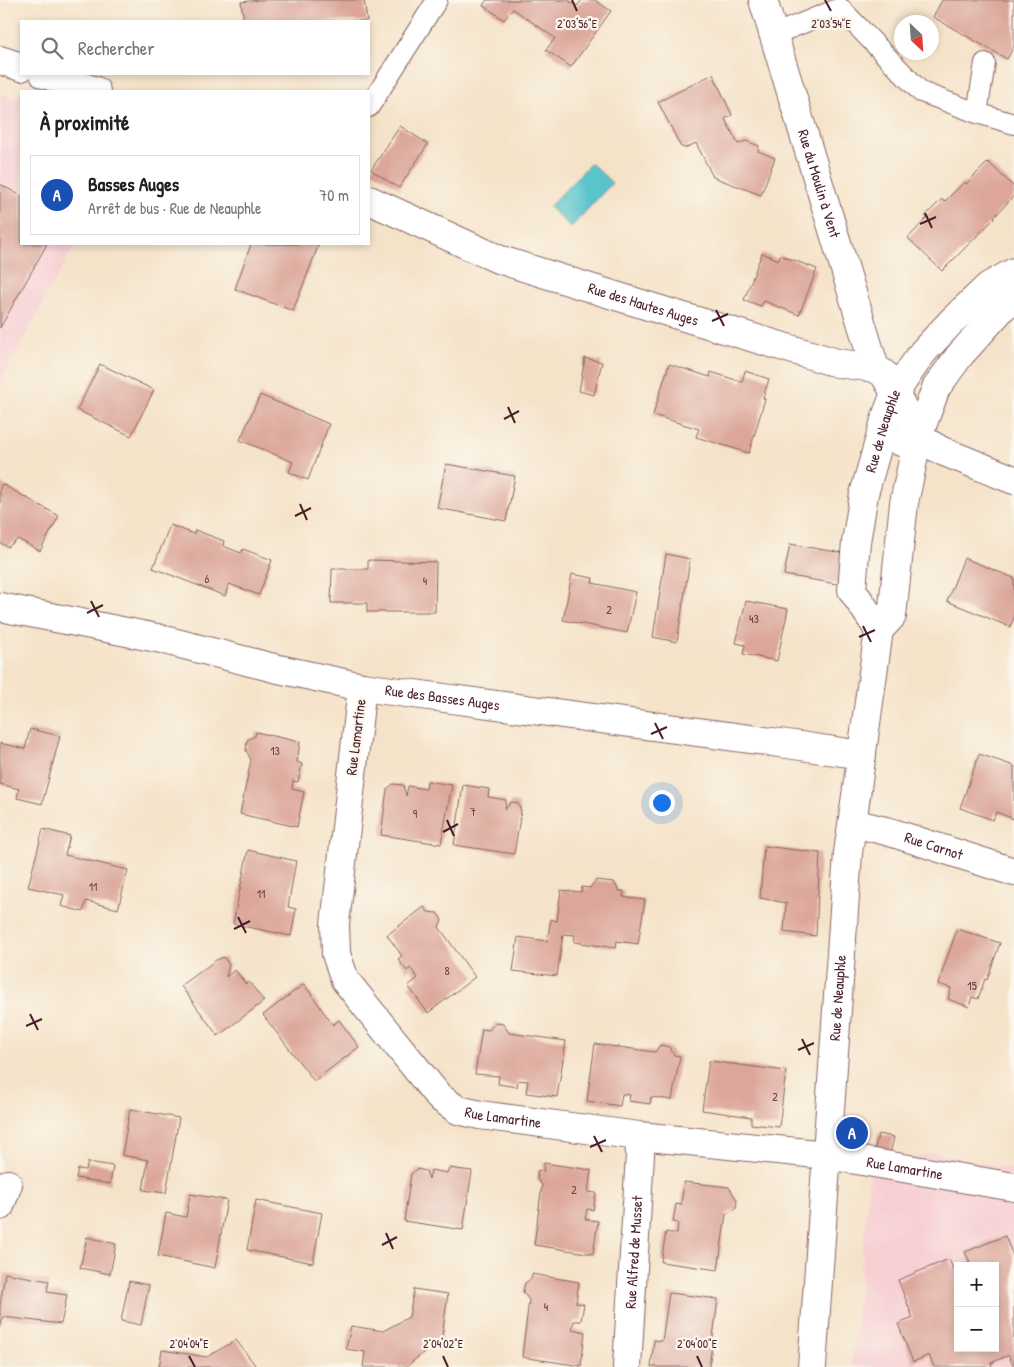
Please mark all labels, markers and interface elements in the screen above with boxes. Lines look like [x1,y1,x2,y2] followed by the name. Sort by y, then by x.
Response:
[557,15,598,32] text: 2°03'56"E
[811,15,852,32] text: 2°03'54"E
[894,15,939,60] north arrow
[20,20,370,75] search box
[38,34,66,62] icon: search
[78,35,155,61] text: Rechercher
[40,108,129,137] text: À proximité
[793,127,846,241] street label: Rue du Moulin à Vent
[88,171,179,197] text: Basses Auges
[53,184,61,206] text: A
[319,184,349,206] text: 70 m
[88,197,261,219] text: Arrêt de bus · Rue de Neauphle
[586,277,701,331] street label: Rue des Hautes Auges
[860,384,905,475] street label: Rue de Neauphle
[205,570,210,587] house number: 6
[423,572,428,589] house number: 4
[606,601,612,618] house number: 2
[749,610,759,627] house number: 43
[384,679,501,715] street label: Rue des Basses Auges
[340,698,371,776] street label: Rue Lamartine
[270,742,280,759] house number: 13
[649,790,675,816] your location
[470,803,476,820] house number: 7
[413,805,418,822] house number: 9
[902,826,967,865] street label: Rue Carnot
[89,878,97,895] house number: 11
[257,885,265,902] house number: 11
[824,954,851,1042] street label: Rue de Neauphle
[444,962,450,979] house number: 8
[967,977,977,994] house number: 15
[772,1088,778,1105] house number: 2
[463,1101,543,1133] street label: Rue Lamartine
[836,1114,868,1152] pin: A
[865,1151,945,1185] street label: Rue Lamartine
[571,1181,577,1198] house number: 2
[620,1194,648,1309] street label: Rue Alfred de Musset
[954,1262,999,1352] map controls
[954,1262,999,1307] button: +
[544,1298,549,1315] house number: 4
[954,1307,999,1352] button: −
[169,1335,209,1352] text: 2°04'04"E
[423,1335,464,1352] text: 2°04'02"E
[677,1335,718,1352] text: 2°04'00"E

